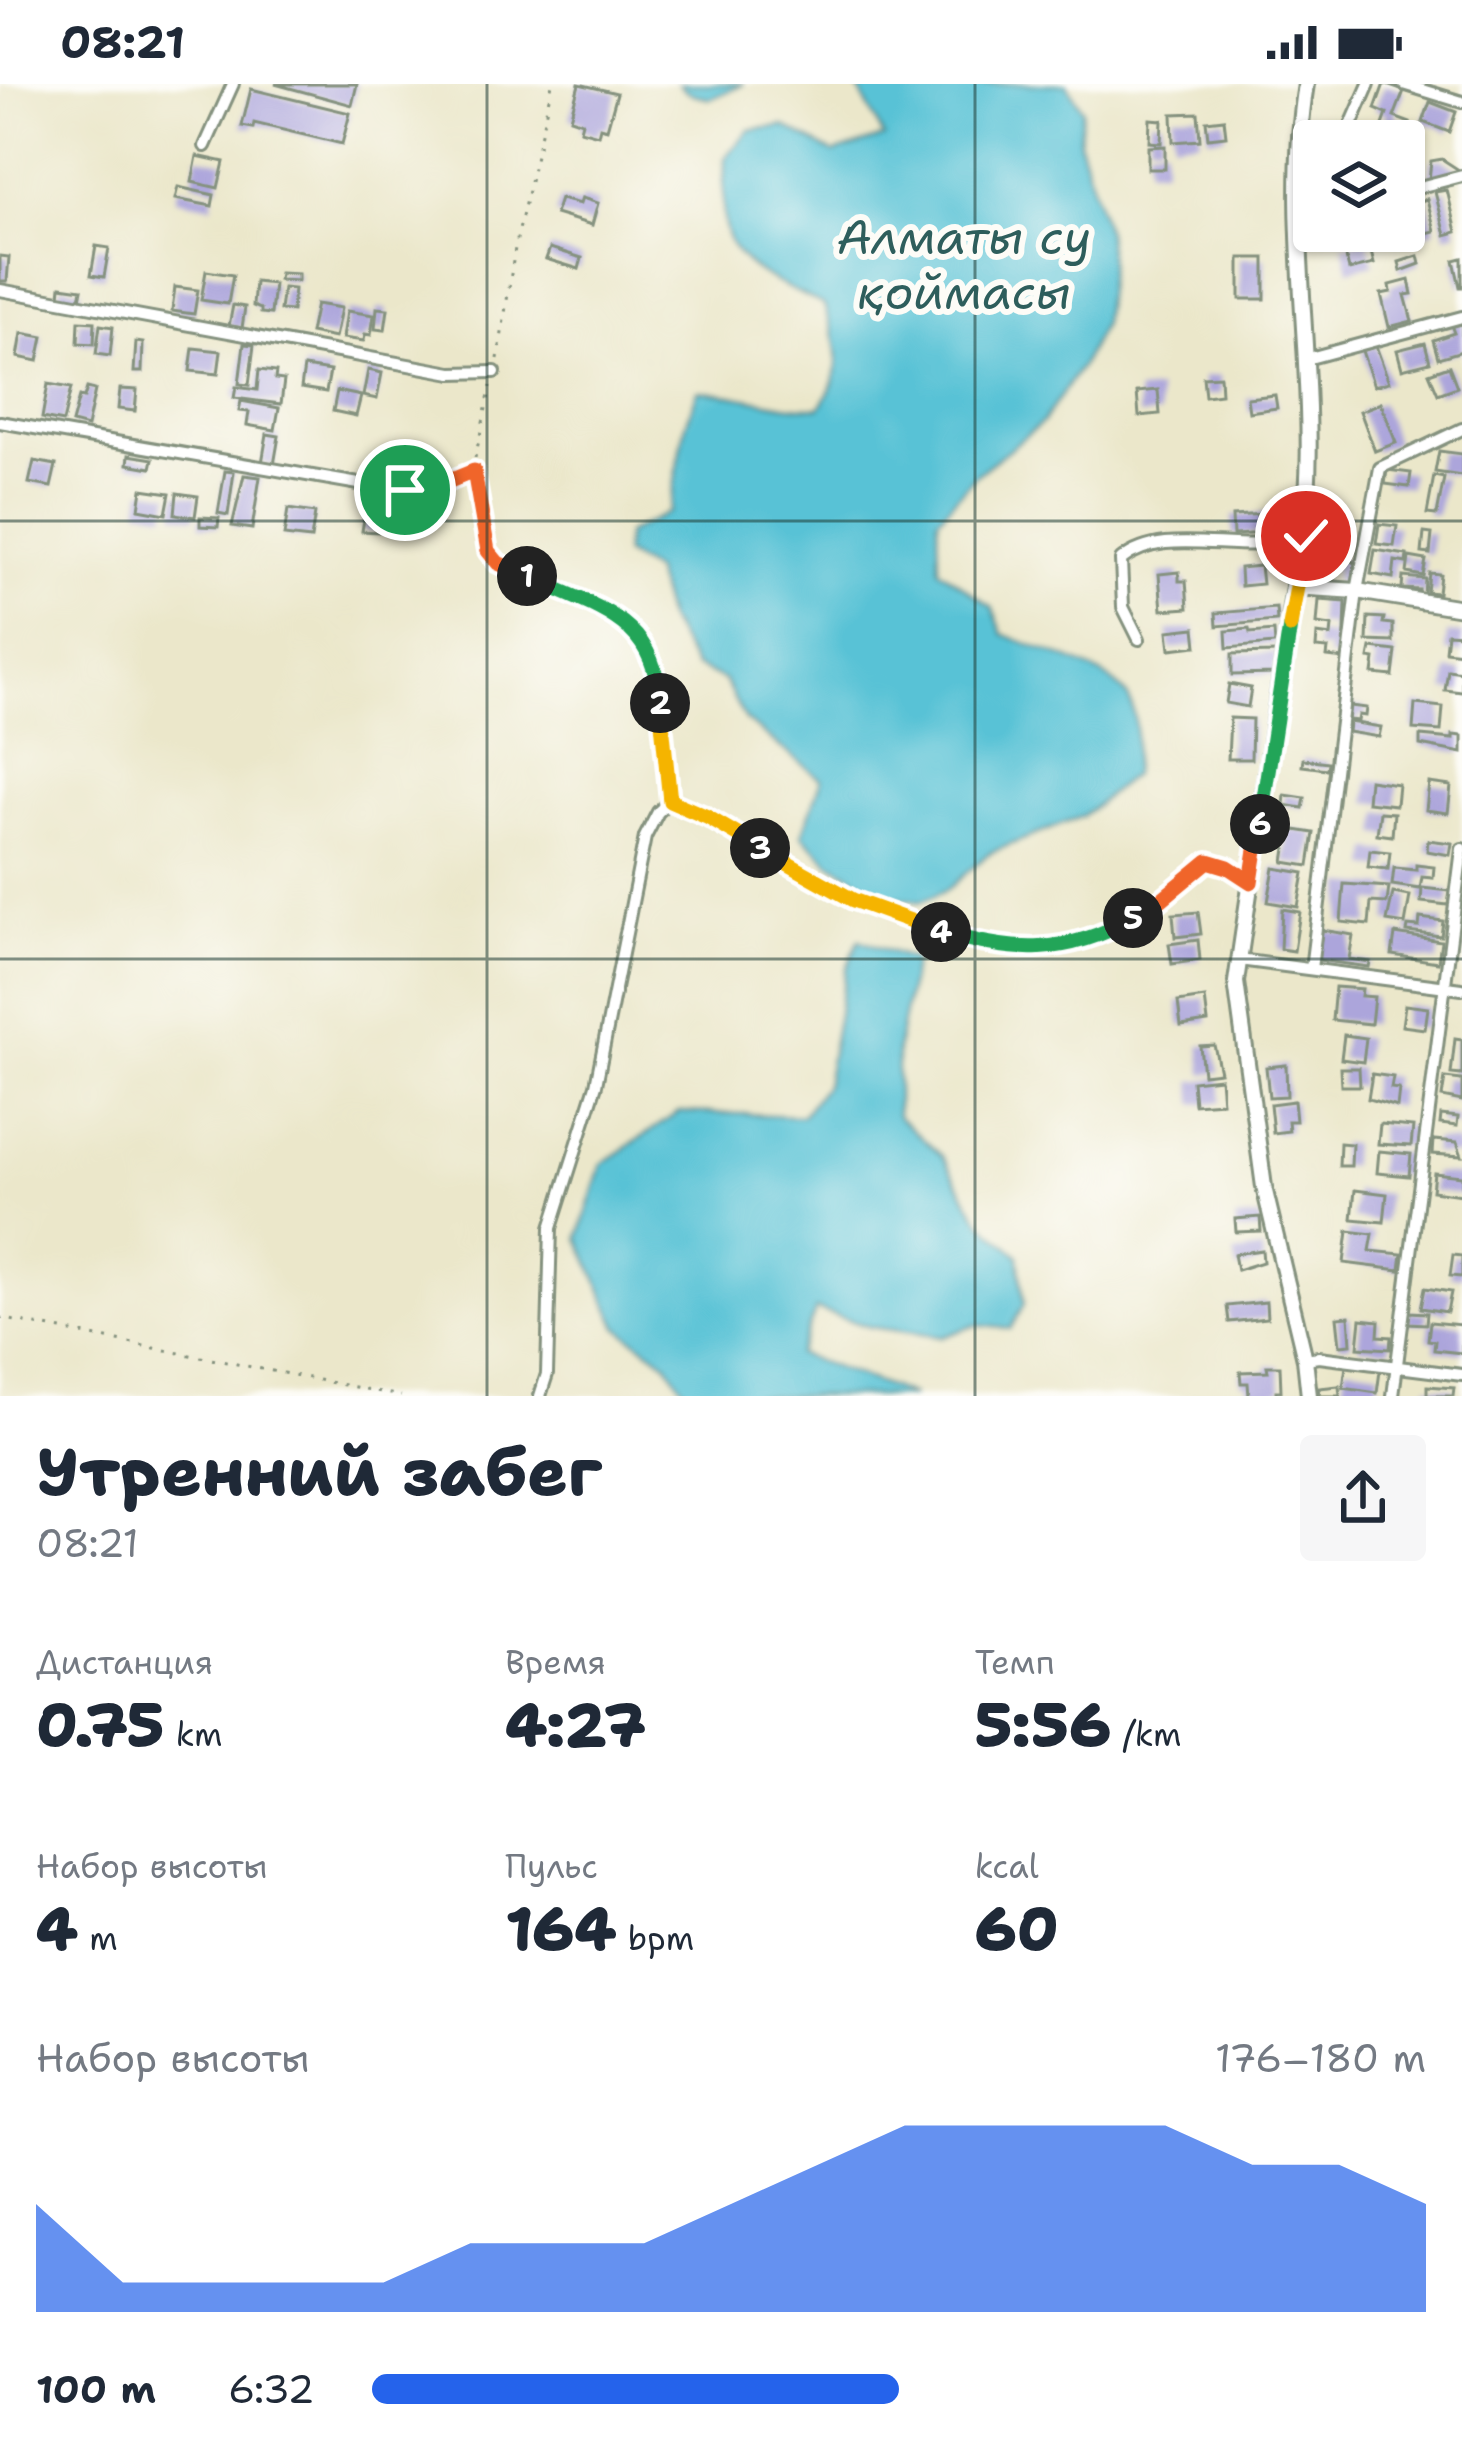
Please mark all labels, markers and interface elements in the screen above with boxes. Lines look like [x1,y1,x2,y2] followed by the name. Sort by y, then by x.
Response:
[60,12,185,72] text: 08:21
[1293,120,1425,252] map controls
[1293,120,1425,252] button: layers
[837,205,1091,324] water label: Алматы су қоймасы
[354,439,456,541] pin
[372,457,438,523] icon: arrive
[1255,485,1357,587] pin
[1273,503,1339,569] icon: check
[497,546,557,606] pin: 1
[519,553,535,598] text: 1
[630,673,690,733] pin: 2
[648,680,672,725] text: 2
[1230,794,1290,854] pin: 6
[1248,801,1272,846] text: 6
[730,818,790,878] pin: 3
[748,825,772,870] text: 3
[1103,888,1163,948] pin: 5
[1123,895,1143,940] text: 5
[911,902,971,962] pin: 4
[929,909,953,954] text: 4
[36,1428,602,1516] text: Утренний забег
[1300,1435,1426,1561] button: share
[36,1517,139,1569] text: 08:21
[36,1640,213,1685] text: Дистанция
[505,1640,606,1685] text: Время
[975,1640,1054,1685] text: Темп
[36,1685,164,1765] text: 0.75
[505,1685,646,1765] text: 4:27
[975,1685,1111,1765] text: 5:56
[164,1712,222,1757] text: km
[1111,1712,1182,1757] text: /km
[36,1844,268,1889] text: Набор высоты
[505,1844,598,1889] text: Пульс
[975,1844,1039,1889] text: kcal
[36,1889,78,1969] text: 4
[505,1889,617,1969] text: 164
[975,1889,1059,1969] text: 60
[78,1916,118,1961] text: m
[617,1916,694,1961] text: bpm
[36,2032,310,2084] text: Набор высоты
[1215,2032,1426,2084] text: 176–180 m
[36,2363,156,2415] text: 100 m
[228,2363,315,2415] text: 6:32

